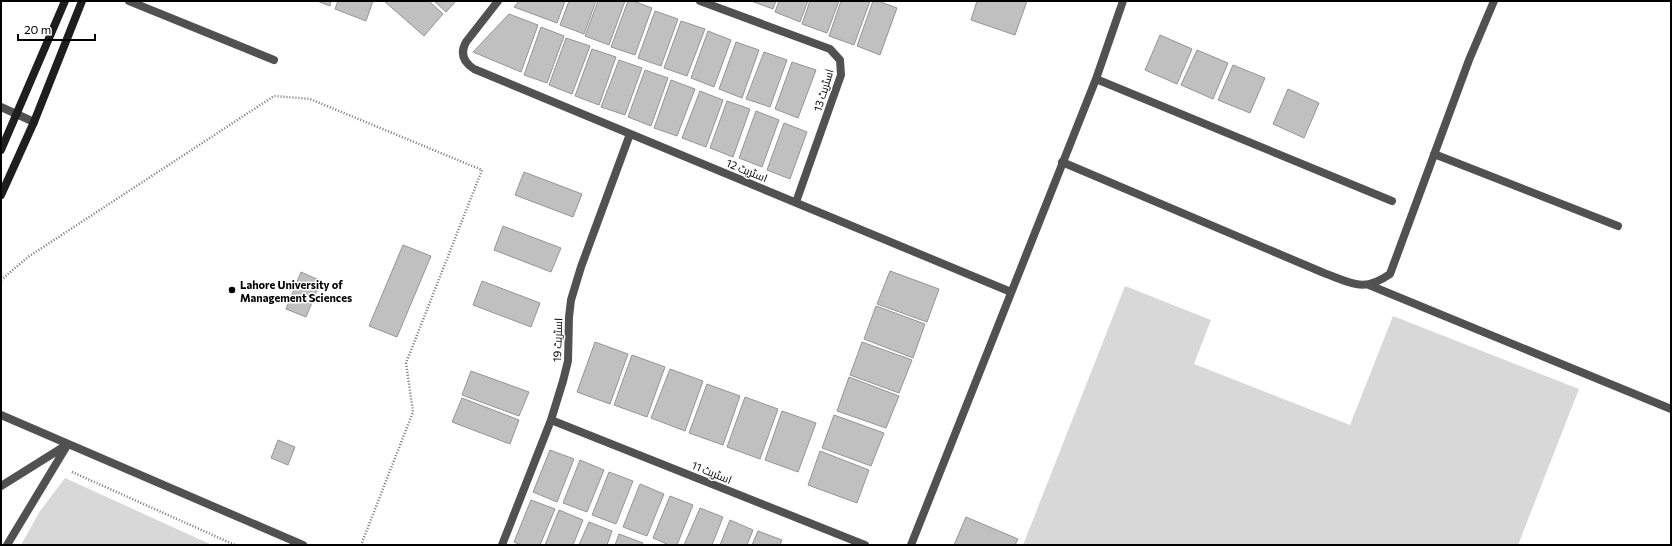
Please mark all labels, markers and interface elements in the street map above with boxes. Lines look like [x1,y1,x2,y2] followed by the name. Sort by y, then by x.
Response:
[18,16,95,42] scale bar
[24,22,51,36] text: 20 m
[810,67,837,113] street label: اسٹریٹ 13
[724,156,770,185] street label: اسٹریٹ 12
[240,278,352,304] place label: Lahore University of Management Sciences
[227,285,237,295] marker: Lahore University of Management Sciences
[550,318,565,362] street label: اسٹریٹ 19
[690,458,734,487] street label: اسٹریٹ 11

